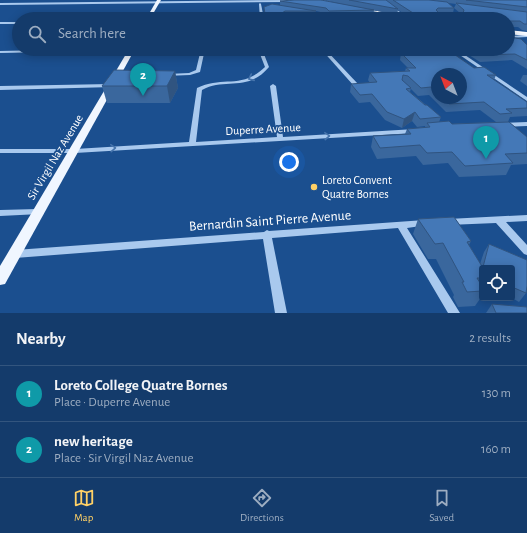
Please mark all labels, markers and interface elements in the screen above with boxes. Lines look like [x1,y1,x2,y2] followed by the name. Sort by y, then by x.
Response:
[12,12,515,56] search box
[26,23,48,45] icon: search
[58,26,126,41] text: Search here
[130,63,156,96] pin: 2
[431,68,467,104] north arrow
[248,73,255,81] one-way arrow
[25,112,85,202] street label: Sir Virgil Naz Avenue
[225,121,301,137] street label: Duperre Avenue
[473,126,499,159] pin: 1
[324,132,330,140] one-way arrow
[110,144,116,153] one-way arrow
[279,152,299,172] your location
[322,174,392,201] place label: Loreto Convent Quatre Bornes
[309,182,319,192] marker: Loreto Convent Quatre Bornes
[189,208,352,234] street label: Bernardin Saint Pierre Avenue
[479,265,515,301] map controls
[479,265,515,301] button: locate
[16,330,66,347] text: Nearby
[469,332,511,345] text: 2 results
[54,378,228,393] text: Loreto College Quatre Bornes
[27,387,31,400] text: 1
[482,387,511,400] text: 130 m
[54,396,170,409] text: Place · Duperre Avenue
[54,434,133,449] text: new heritage
[26,443,32,456] text: 2
[481,443,511,456] text: 160 m
[54,452,193,465] text: Place · Sir Virgil Naz Avenue
[73,487,95,524] tab: Map
[240,487,284,524] tab: Directions
[429,487,454,524] tab: Saved

